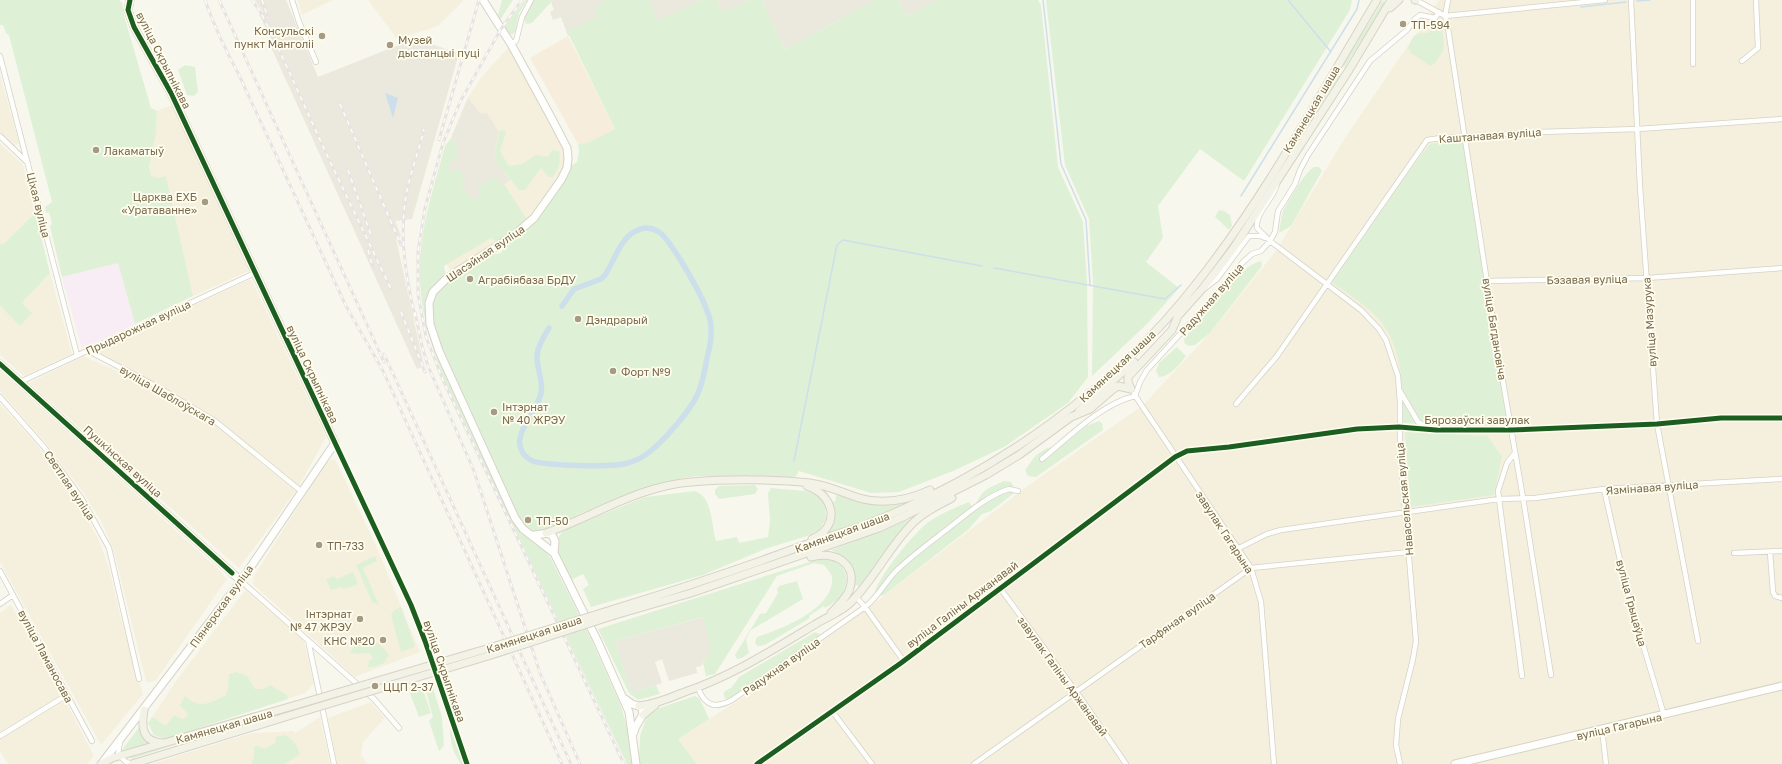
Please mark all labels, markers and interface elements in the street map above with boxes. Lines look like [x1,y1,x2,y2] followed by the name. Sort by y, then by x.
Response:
[134,9,194,111] street label: вуліца Скрыпнікава
[1411,18,1450,31] place label: ТП-594
[1398,19,1408,29] marker: ТП-594
[234,24,314,50] place label: Консульскі пункт Манголіі
[317,31,327,41] marker: Консульскі пункт Манголіі
[398,33,480,59] place label: Музей дыстанцыі пуці
[385,40,395,50] marker: Музей дыстанцыі пуці
[1280,63,1342,155] street label: Камянецкая шаша
[1438,125,1542,145] street label: Каштанавая вуліца
[104,144,164,157] place label: Лакаматыў
[91,145,101,155] marker: Лакаматыў
[25,171,53,239] street label: Ціхая вуліца
[121,190,197,216] place label: Царква ЕХБ «Уратаванне»
[200,197,210,207] marker: Царква ЕХБ «Уратаванне»
[443,222,527,284] street label: Шасэйная вуліца
[1176,260,1246,338] street label: Радужная вуліца
[1546,272,1628,286] street label: Бэзавая вуліца
[478,273,577,286] place label: Аграбіябаза БрДУ
[465,274,475,284] marker: Аграбіябаза БрДУ
[1481,277,1509,381] street label: вуліца Багдановіча
[1639,277,1659,367] street label: вуліца Мазурука
[83,297,193,357] street label: Прыдарожная вуліца
[586,313,648,326] place label: Дэндрарый
[573,314,583,324] marker: Дэндрарый
[285,323,341,425] street label: вуліца Скрыпнікава
[1076,327,1158,405] street label: Камянецкая шаша
[118,362,218,428] street label: вуліца Шаблоўскага
[621,365,671,378] place label: Форт №9
[608,366,618,376] marker: Форт №9
[502,400,566,426] place label: Інтэрнат № 40 ЖРЭУ
[489,407,499,417] marker: Інтэрнат № 40 ЖРЭУ
[1424,413,1530,426] street label: Бярозаўскі завулак
[81,422,165,500] street label: Пушкінская вуліца
[1393,442,1415,556] street label: Навасельская вуліца
[42,448,98,522] street label: Светлая вуліца
[1605,477,1699,497] street label: Язмінавая вуліца
[1193,488,1257,576] street label: завулак Гагарына
[793,509,891,555] street label: Камянецкая шаша
[536,514,569,527] place label: ТП-50
[523,515,533,525] marker: ТП-50
[327,539,364,552] place label: ТП-733
[314,540,324,550] marker: ТП-733
[904,558,1020,650] street label: вуліца Галіны Аржанавай
[1614,558,1650,648] street label: вуліца Грыцаўца
[187,562,255,650] street label: Піянерская вуліца
[1137,589,1217,651] street label: Тарфяная вуліца
[16,607,76,705] street label: вуліца Ламаносава
[290,607,353,633] place label: Інтэрнат № 47 ЖРЭУ
[485,612,583,656] street label: Камянецкая шаша
[355,614,365,624] marker: Інтэрнат № 47 ЖРЭУ
[1015,614,1111,738] street label: завулак Галіны Аржанавай
[421,618,469,724] street label: вуліца Скрыпнікава
[323,634,375,647] place label: КНС №20
[740,634,822,698] street label: Радужная вуліца
[378,635,388,645] marker: КНС №20
[383,680,434,693] place label: ЦЦП 2-37
[370,681,380,691] marker: ЦЦП 2-37
[174,706,274,746] street label: Камянецкая шаша
[1575,710,1663,742] street label: вуліца Гагарына

